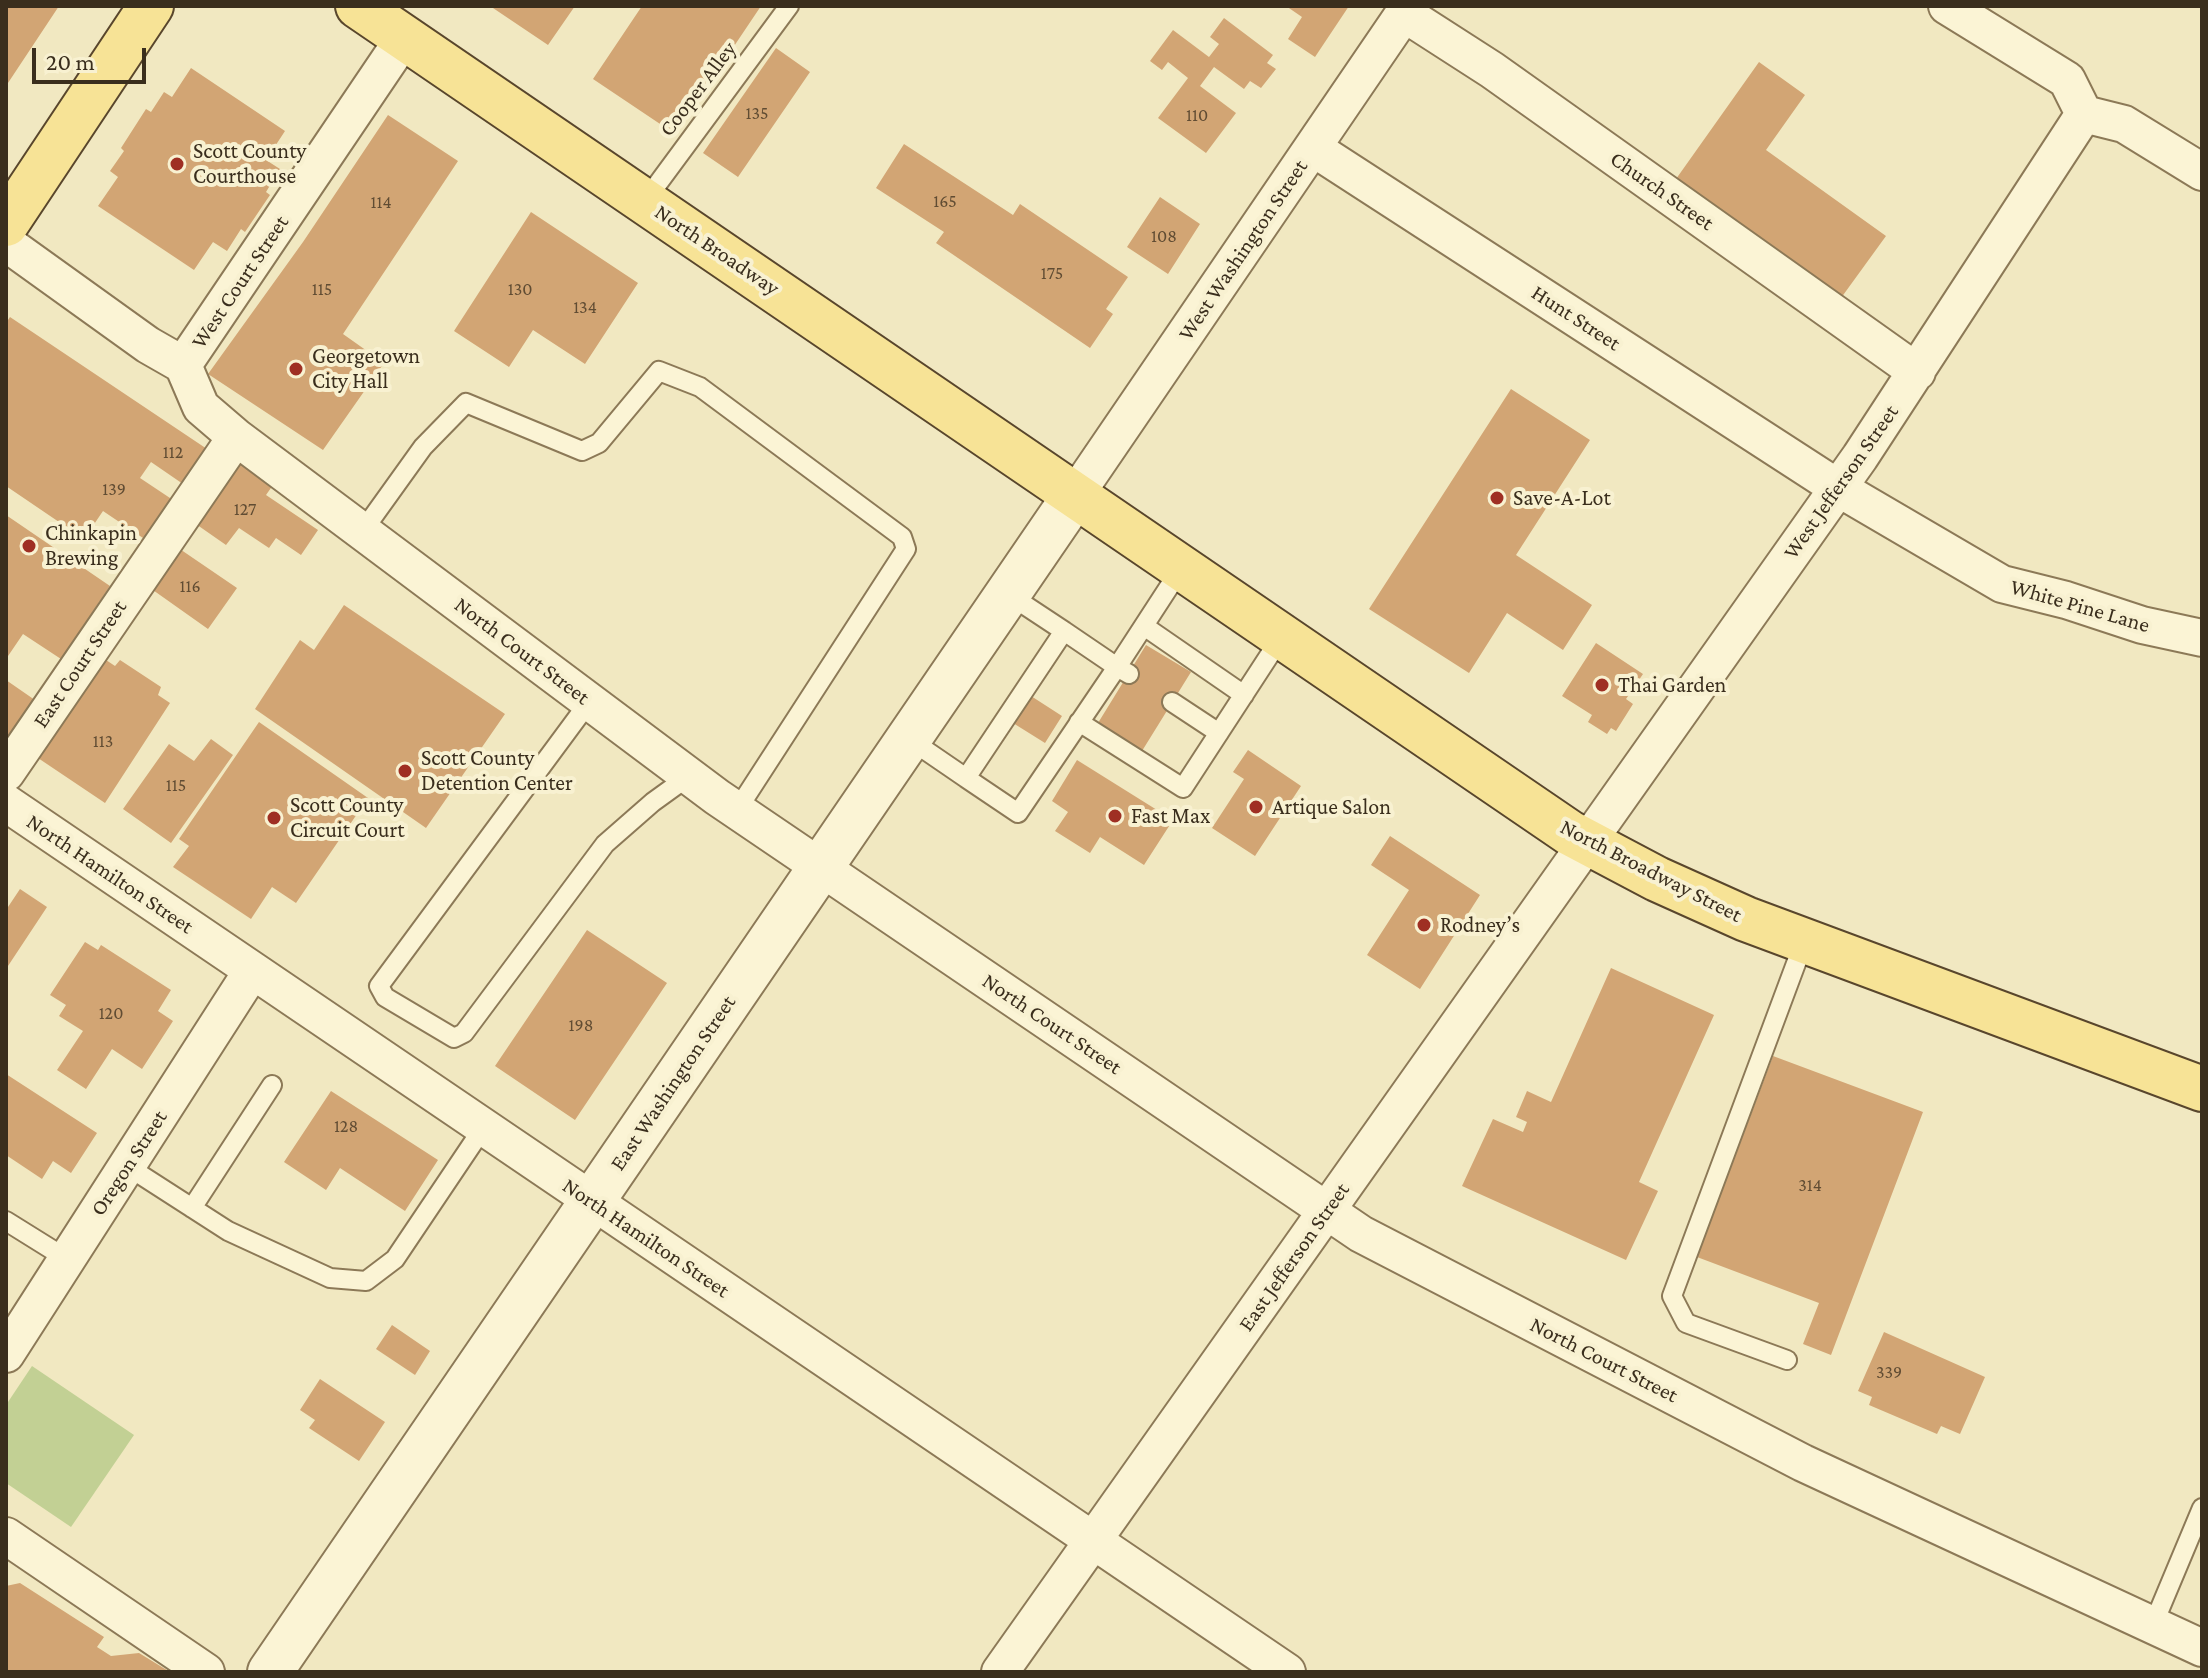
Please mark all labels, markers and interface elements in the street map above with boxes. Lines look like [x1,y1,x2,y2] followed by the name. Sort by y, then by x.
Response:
[36,32,150,82] scale bar
[654,36,742,142] street label: Cooper Alley
[46,48,95,75] text: 20 m
[745,102,769,124] house number: 135
[1186,104,1208,126] house number: 110
[193,138,306,190] place label: Scott County Courthouse
[1605,146,1719,236] street label: Church Street
[168,155,186,173] marker: Scott County Courthouse
[1173,155,1313,345] street label: West Washington Street
[933,190,957,212] house number: 165
[370,191,392,213] house number: 114
[650,199,784,301] street label: North Broadway
[186,210,294,354] street label: West Court Street
[1151,225,1177,247] house number: 108
[1041,262,1063,284] house number: 175
[312,278,332,300] house number: 115
[508,278,532,300] house number: 130
[1527,279,1625,357] street label: Hunt Street
[573,296,597,318] house number: 134
[312,343,420,394] place label: Georgetown City Hall
[287,360,305,378] marker: Georgetown City Hall
[1778,400,1904,564] street label: West Jefferson Street
[163,441,183,463] house number: 112
[102,478,126,500] house number: 139
[1513,485,1611,511] place label: Save-A-Lot
[1488,489,1506,507] marker: Save-A-Lot
[234,498,256,520] house number: 127
[45,520,137,572] place label: Chinkapin Brewing
[20,537,38,555] marker: Chinkapin Brewing
[2007,573,2153,639] street label: White Pine Lane
[179,575,201,597] house number: 116
[449,592,595,710] street label: North Court Street
[28,595,132,733] street label: East Court Street
[1618,672,1726,698] place label: Thai Garden
[1593,676,1611,694] marker: Thai Garden
[93,730,113,752] house number: 113
[421,745,573,796] place label: Scott County Detention Center
[396,762,414,780] marker: Scott County Detention Center
[166,774,186,796] house number: 115
[290,792,405,844] place label: Scott County Circuit Court
[1272,794,1391,820] place label: Artique Salon
[1247,798,1265,816] marker: Artique Salon
[1131,803,1210,829] place label: Fast Max
[1106,807,1124,825] marker: Fast Max
[22,808,198,940] street label: North Hamilton Street
[265,809,283,827] marker: Scott County Circuit Court
[1556,814,1746,928] street label: North Broadway Street
[1440,912,1520,938] place label: Rodney’s
[1415,916,1433,934] marker: Rodney’s
[977,968,1127,1080] street label: North Court Street
[605,990,741,1176] street label: East Washington Street
[99,1002,123,1024] house number: 120
[569,1014,593,1036] house number: 198
[85,1105,173,1221] street label: Oregon Street
[334,1115,358,1137] house number: 128
[558,1172,734,1304] street label: North Hamilton Street
[1798,1174,1822,1196] house number: 314
[1233,1177,1355,1337] street label: East Jefferson Street
[1526,1311,1682,1409] street label: North Court Street
[1876,1361,1902,1383] house number: 339

